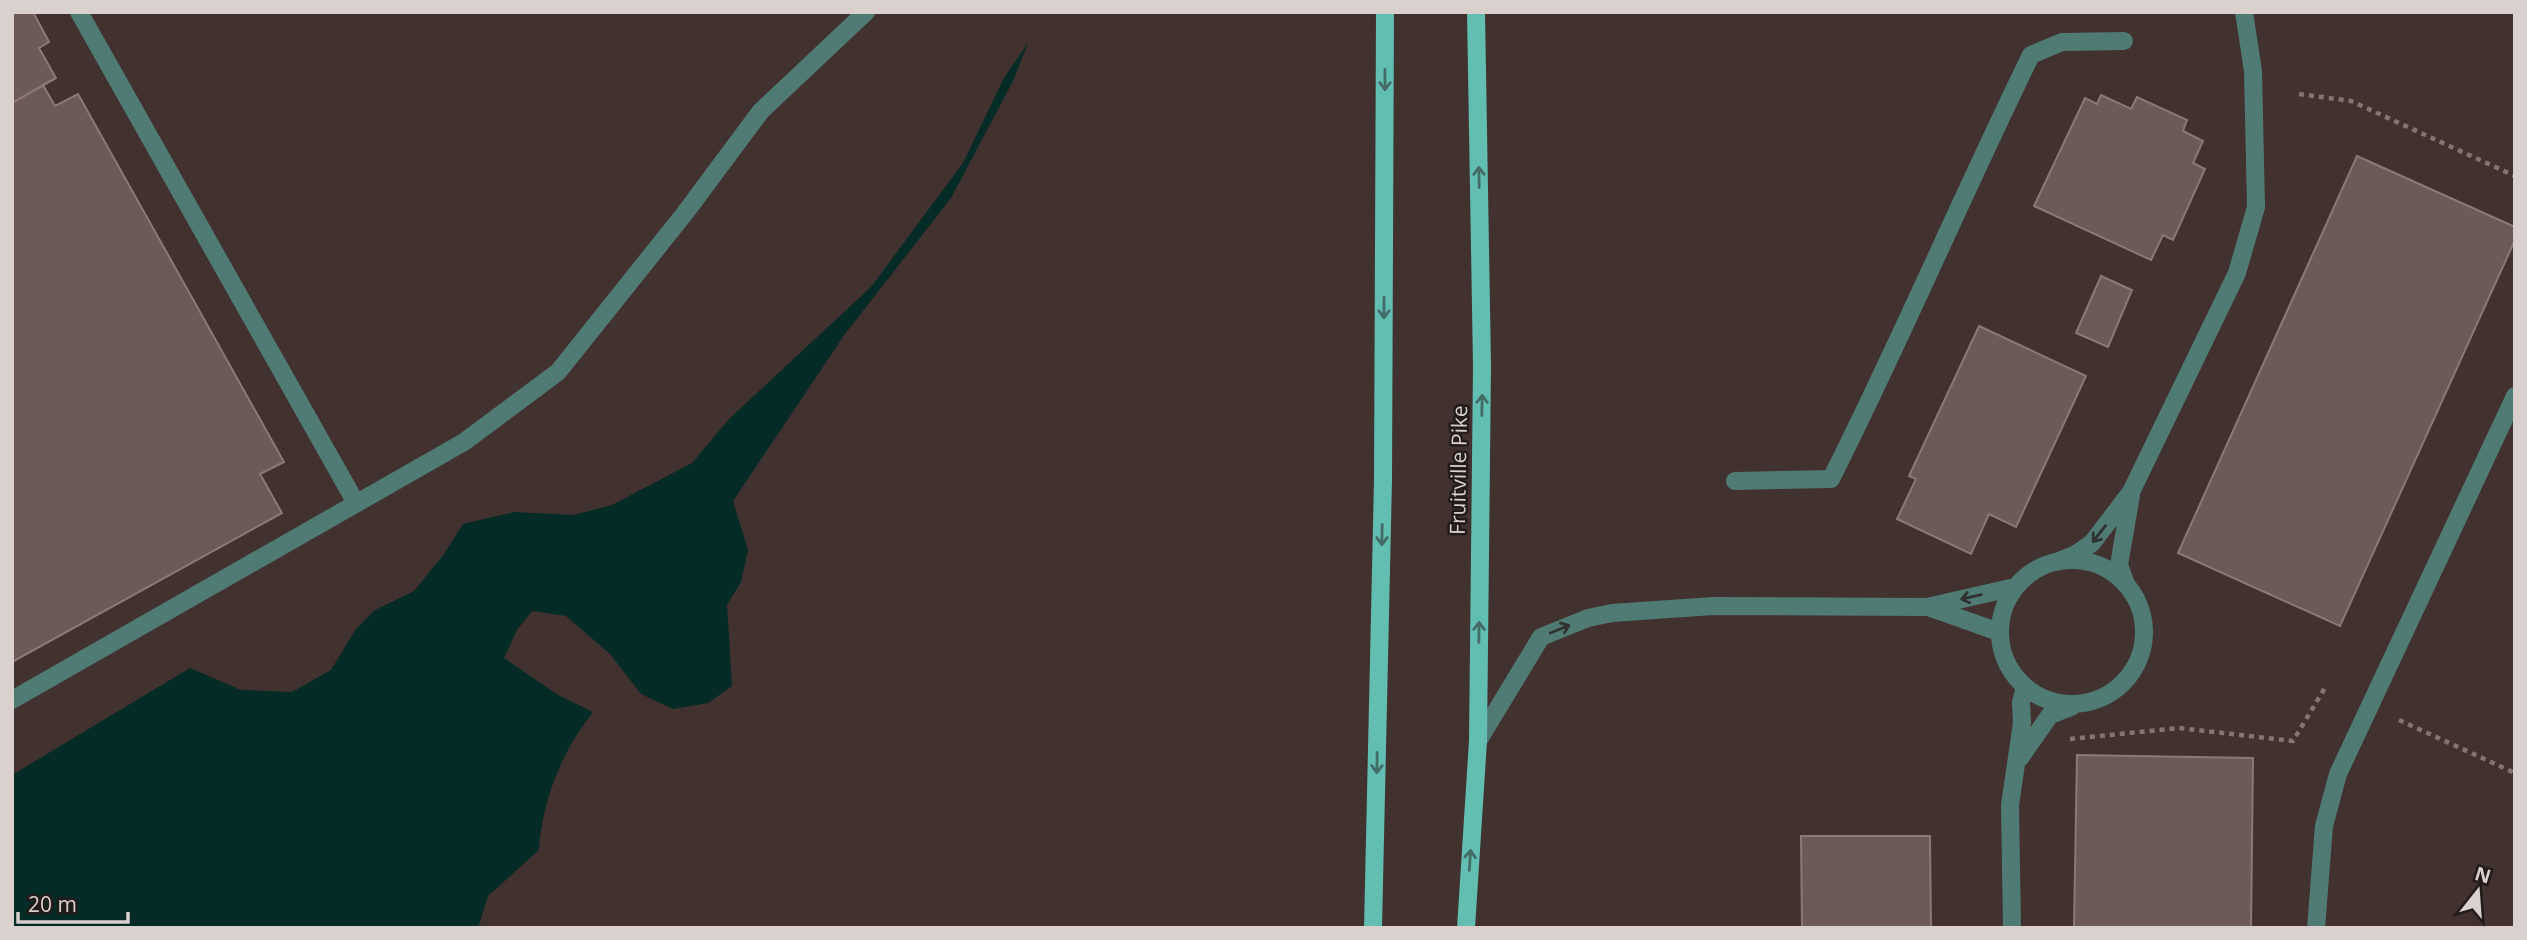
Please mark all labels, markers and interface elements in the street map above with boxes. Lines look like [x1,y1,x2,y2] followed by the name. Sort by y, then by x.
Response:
[1378,69,1392,92] one-way arrow
[1472,166,1486,189] one-way arrow
[1377,296,1391,319] one-way arrow
[1475,394,1489,417] one-way arrow
[1443,405,1473,535] street label: Fruitville Pike
[1375,524,1389,547] one-way arrow
[2092,524,2107,543] one-way arrow
[1960,591,1983,604] one-way arrow
[1472,621,1486,644] one-way arrow
[1549,622,1570,635] one-way arrow
[1370,751,1383,774] one-way arrow
[1464,848,1477,871] one-way arrow
[2443,856,2513,926] north arrow
[2472,860,2494,889] text: N
[18,880,128,924] scale bar
[28,890,77,918] text: 20 m

